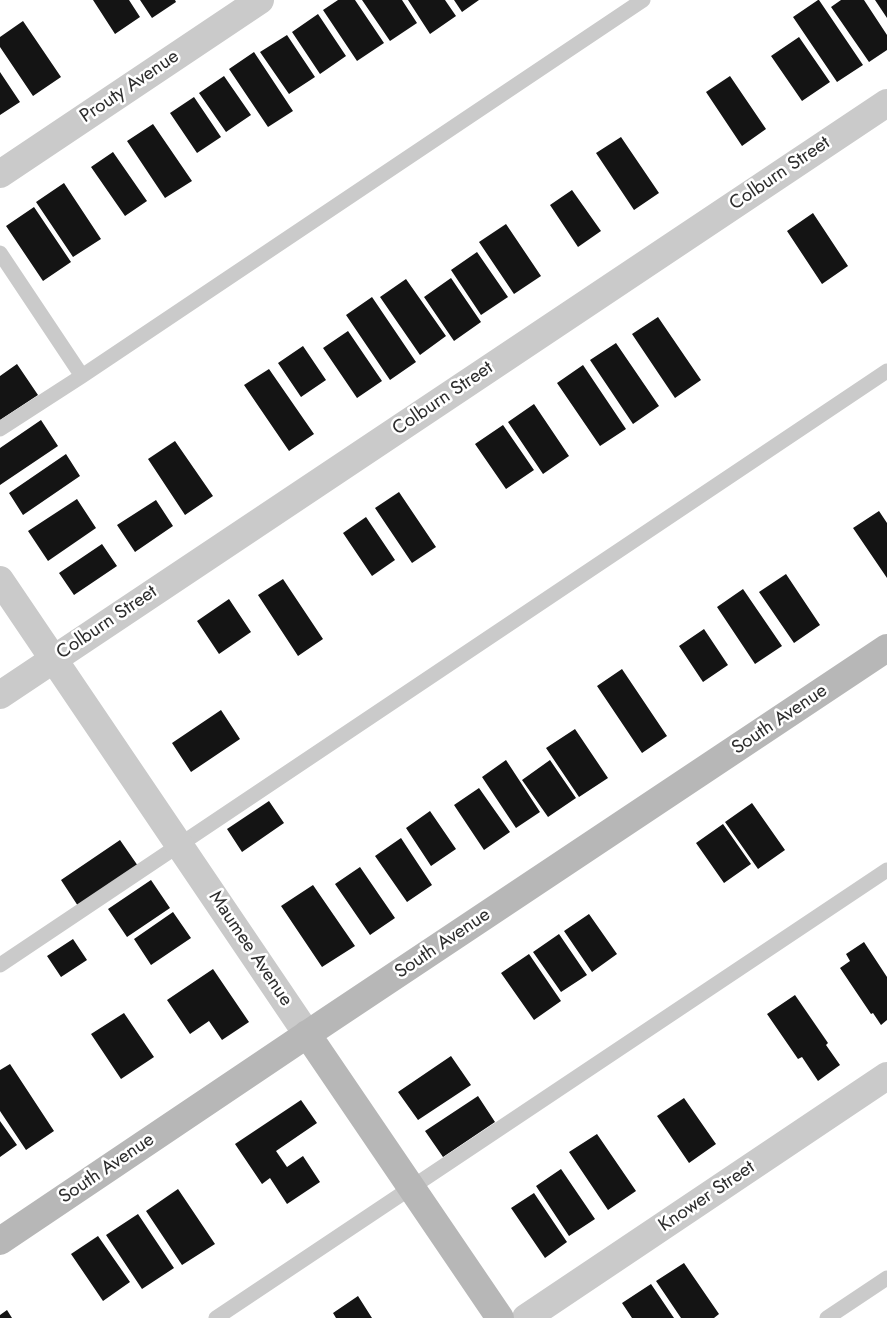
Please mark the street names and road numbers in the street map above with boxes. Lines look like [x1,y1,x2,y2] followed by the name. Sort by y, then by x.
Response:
[76,46,184,128] street label: Prouty Avenue
[726,132,834,216] street label: Colburn Street
[389,357,497,441] street label: Colburn Street
[53,581,161,665] street label: Colburn Street
[728,680,832,760] street label: South Avenue
[203,887,297,1011] street label: Maumee Avenue
[391,904,495,984] street label: South Avenue
[55,1129,159,1209] street label: South Avenue
[655,1157,759,1237] street label: Knower Street

